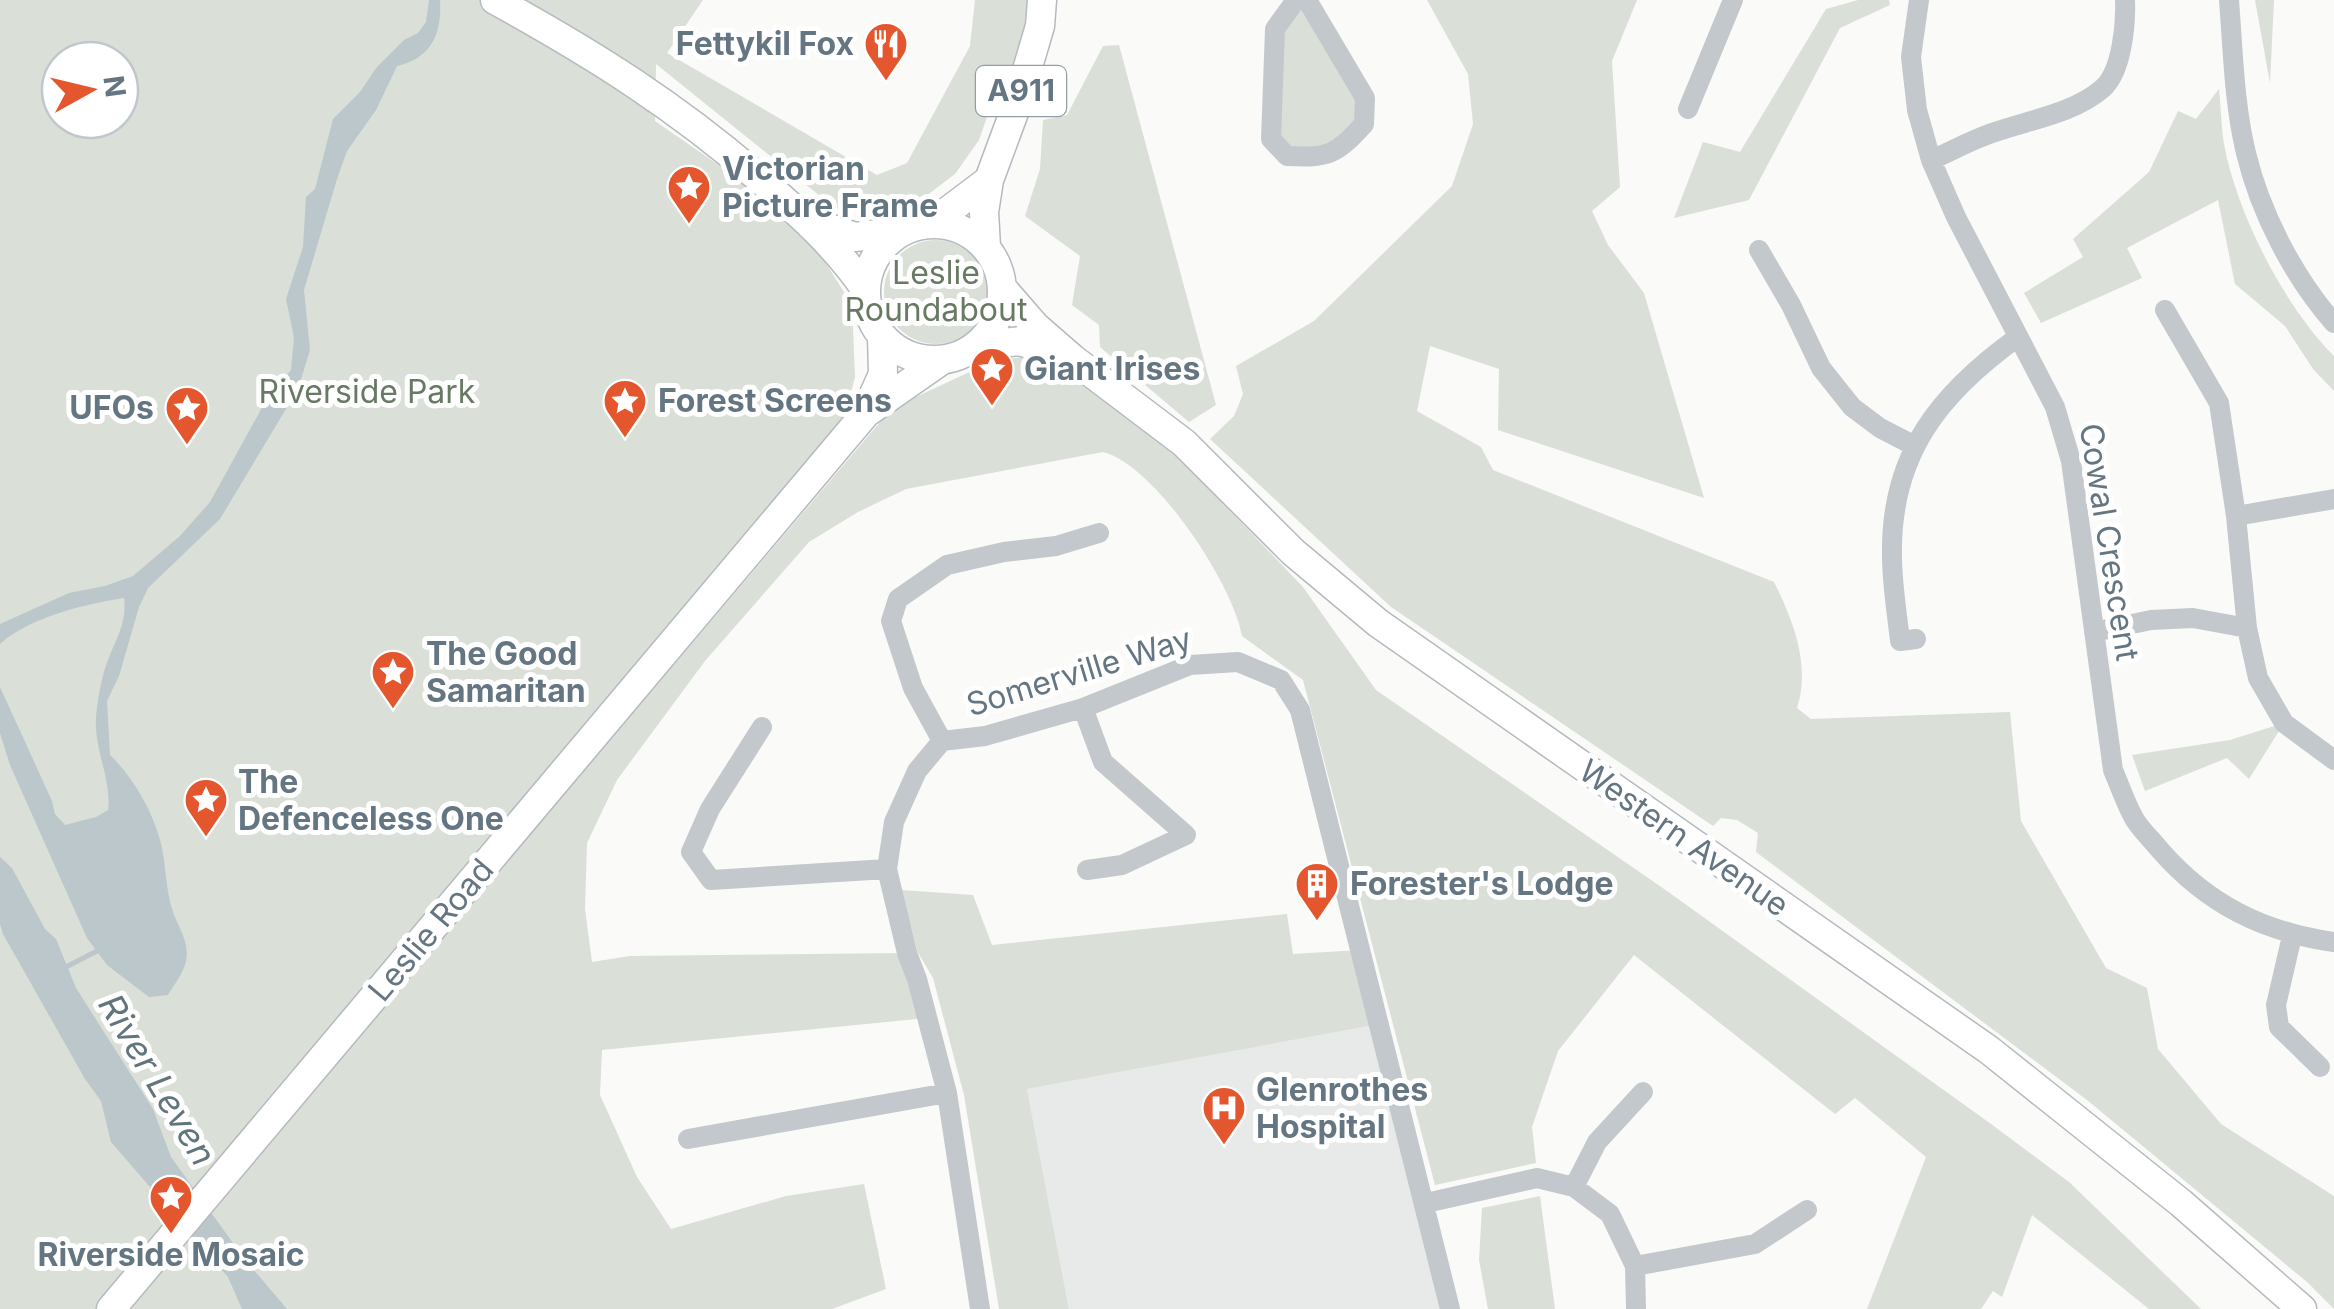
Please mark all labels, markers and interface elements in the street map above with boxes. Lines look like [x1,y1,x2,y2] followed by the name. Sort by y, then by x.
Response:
[863,21,909,82] restaurant icon: Fettykil Fox
[676,24,854,63] place label: Fettykil Fox
[40,40,140,140] north arrow
[976,66,1066,116] road number: A911
[96,74,133,99] text: N
[722,149,938,225] place label: Victorian Picture Frame
[666,164,712,225] place icon: Victorian Picture Frame
[845,253,1027,329] park label: Leslie Roundabout
[969,346,1015,407] place icon: Giant Irises
[1024,349,1200,388] place label: Giant Irises
[259,372,476,411] park label: Riverside Park
[602,378,648,439] place icon: Forest Screens
[658,381,892,420] place label: Forest Screens
[164,385,210,446] place icon: UFOs
[69,388,154,427] place label: UFOs
[2071,421,2147,663] street label: Cowal Crescent
[962,619,1196,724] street label: Somerville Way
[426,634,586,710] place label: The Good Samaritan
[370,649,416,710] place icon: The Good Samaritan
[1572,751,1797,924] street label: Western Avenue
[238,762,504,838] place label: The Defenceless One
[183,777,229,838] place icon: The Defenceless One
[360,851,501,1009] street label: Leslie Road
[1294,861,1340,922] building icon: Forester's Lodge
[1350,864,1613,903] place label: Forester's Lodge
[90,986,225,1173] water label: River Leven
[1256,1070,1428,1146] place label: Glenrothes Hospital
[1201,1085,1247,1146] hospital icon: Glenrothes Hospital
[148,1174,194,1235] place icon: Riverside Mosaic
[37,1235,305,1274] place label: Riverside Mosaic

